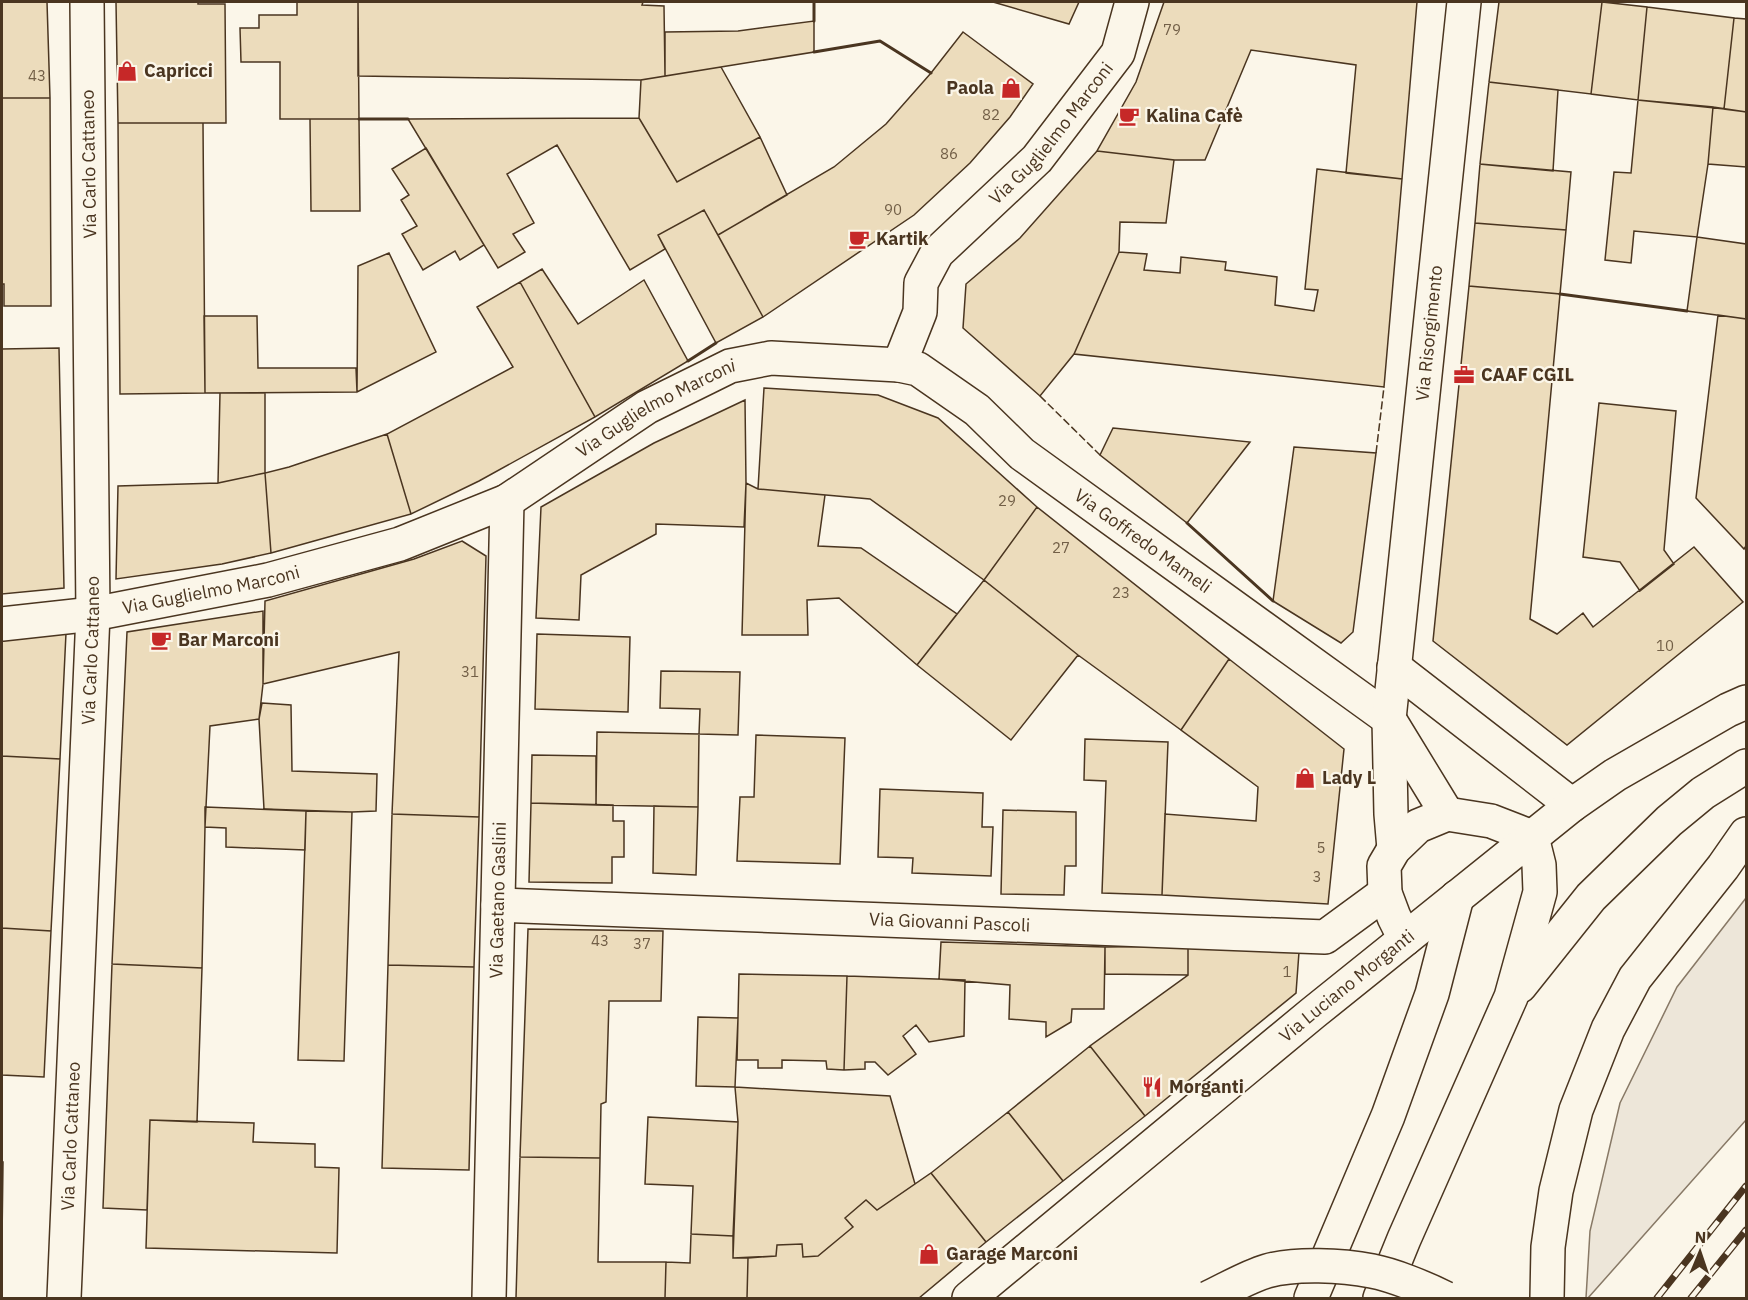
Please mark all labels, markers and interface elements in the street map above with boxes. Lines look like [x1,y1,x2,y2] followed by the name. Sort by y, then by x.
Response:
[1163,20,1181,39] house number: 79
[984,57,1118,209] street label: Via Guglielmo Marconi
[115,59,139,83] shop icon: Capricci
[144,59,213,82] place label: Capricci
[28,66,46,85] house number: 43
[946,76,994,99] place label: Paola
[999,76,1023,100] shop icon: Paola
[76,89,101,239] street label: Via Carlo Cattaneo
[1117,104,1141,128] cafe icon: Kalina Cafè
[1146,104,1243,127] place label: Kalina Cafè
[982,105,1000,124] house number: 82
[940,144,958,163] house number: 86
[884,200,902,219] house number: 90
[847,227,871,251] cafe icon: Kartik
[876,227,929,250] place label: Kartik
[1410,264,1447,402] street label: Via Risorgimento
[572,353,737,462] street label: Via Guglielmo Marconi
[1452,363,1476,387] office icon: CAAF CGIL
[1481,363,1574,386] place label: CAAF CGIL
[1070,483,1216,598] street label: Via Goffredo Mameli
[998,491,1016,510] house number: 29
[1052,538,1070,557] house number: 27
[120,560,302,619] street label: Via Guglielmo Marconi
[76,576,104,726] street label: Via Carlo Cattaneo
[1112,583,1130,602] house number: 23
[149,628,173,652] cafe icon: Bar Marconi
[178,628,279,651] place label: Bar Marconi
[1656,636,1674,655] house number: 10
[461,662,479,681] house number: 31
[1293,766,1317,790] shop icon: Lady L
[1322,766,1376,789] place label: Lady L
[484,821,511,979] street label: Via Gaetano Gaslini
[1316,838,1326,857] house number: 5
[1312,867,1322,886] house number: 3
[869,907,1031,937] street label: Via Giovanni Pascoli
[1274,924,1419,1047] street label: Via Luciano Morganti
[591,931,609,950] house number: 43
[633,934,651,953] house number: 37
[1282,962,1292,981] house number: 1
[56,1061,85,1211] street label: Via Carlo Cattaneo
[1140,1075,1164,1099] restaurant icon: Morganti
[1169,1075,1244,1098] place label: Morganti
[1670,1222,1730,1282] north arrow
[1694,1227,1707,1247] text: N
[917,1242,941,1266] shop icon: Garage Marconi
[946,1242,1078,1265] place label: Garage Marconi

